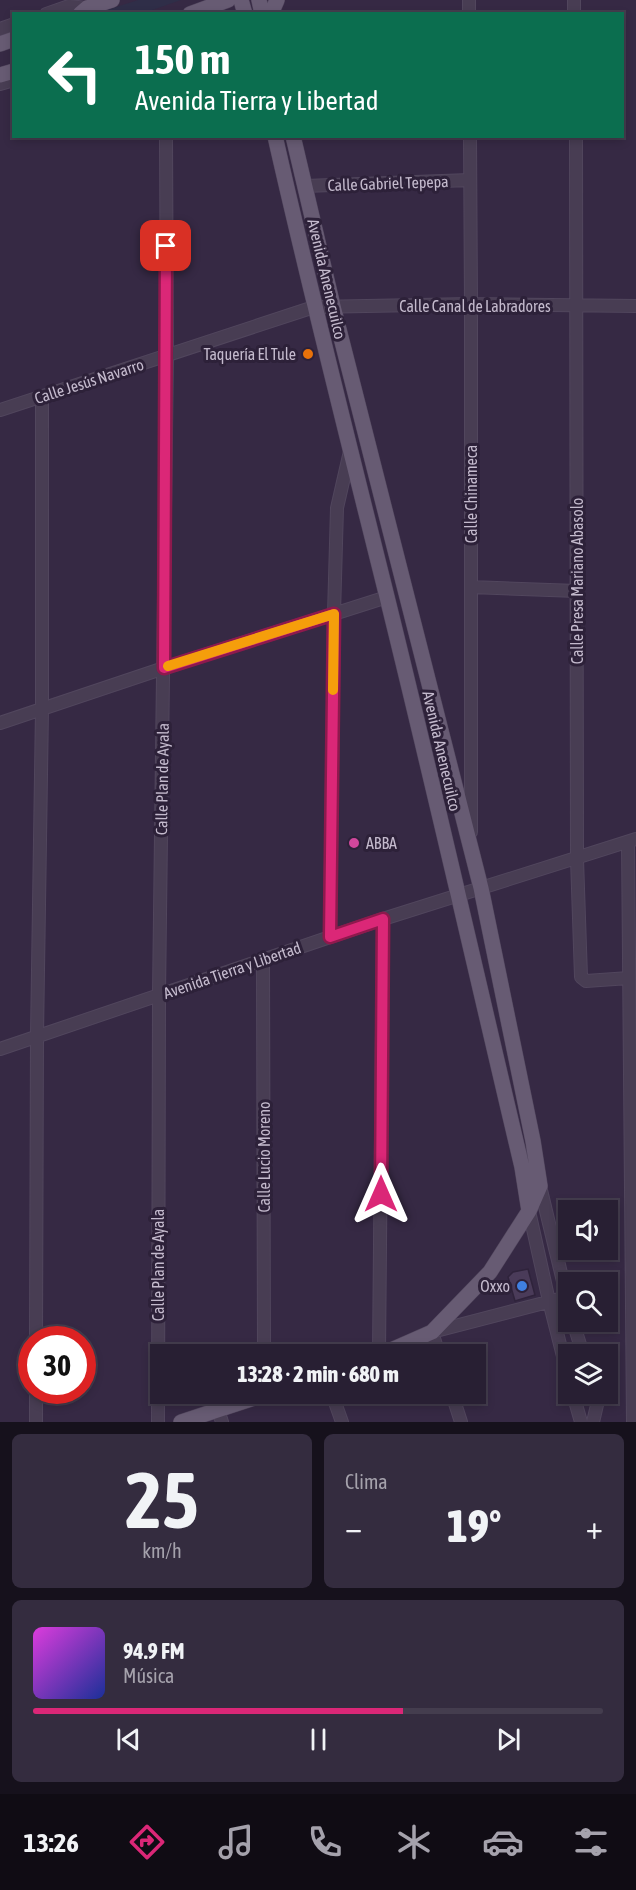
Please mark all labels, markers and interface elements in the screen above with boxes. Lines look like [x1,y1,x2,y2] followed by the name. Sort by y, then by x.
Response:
[135,35,230,83] text: 150 m
[36,36,114,114] icon: left
[135,85,379,116] text: Avenida Tierra y Libertad
[327,172,449,195] street label: Calle Gabriel Tepepa
[304,217,350,341] street label: Avenida Anenecuilco
[140,220,191,271] pin
[149,229,182,262] icon: arrive
[399,297,551,315] street label: Calle Canal de Labradores
[204,345,296,364] place label: Taquería El Tule
[301,347,315,361] marker: Taquería El Tule
[32,355,146,407] street label: Calle Jesús Navarro
[462,445,480,543] street label: Calle Chinameca
[568,498,586,664] street label: Calle Presa Mariano Abasolo
[419,689,465,813] street label: Avenida Anenecuilco
[152,723,173,835] street label: Calle Plan de Ayala
[366,834,397,852] place label: ABBA
[347,836,361,850] marker: ABBA
[161,938,303,1003] street label: Avenida Tierra y Libertad
[255,1101,273,1213] street label: Calle Lucio Moreno
[349,1162,413,1226] position arrow
[558,1200,618,1404] map controls
[558,1200,618,1260] button: sound
[149,1209,168,1321] street label: Calle Plan de Ayala
[558,1272,618,1332] button: search
[480,1277,510,1295] place label: Oxxo
[515,1279,529,1293] marker: Oxxo
[18,1326,96,1404] speed limit sign: 30
[558,1344,618,1404] button: layers
[237,1361,399,1387] text: 13:28 · 2 min · 680 m
[125,1455,199,1545] text: 25
[345,1470,388,1493] text: Clima
[447,1500,501,1552] text: 19°
[345,1508,362,1546] text: −
[586,1508,603,1546] text: +
[142,1539,182,1562] text: km/h
[123,1638,185,1664] text: 94.9 FM
[123,1664,174,1687] text: Música
[112,1723,145,1756] icon: previous
[302,1723,335,1756] icon: pause
[492,1723,525,1756] icon: next
[126,1821,168,1863] icon: directions
[215,1821,257,1863] icon: music
[304,1821,346,1863] icon: phone
[393,1821,435,1863] icon: climate
[482,1821,524,1863] icon: car
[570,1821,612,1863] icon: filters
[23,1827,79,1858] text: 13:26

